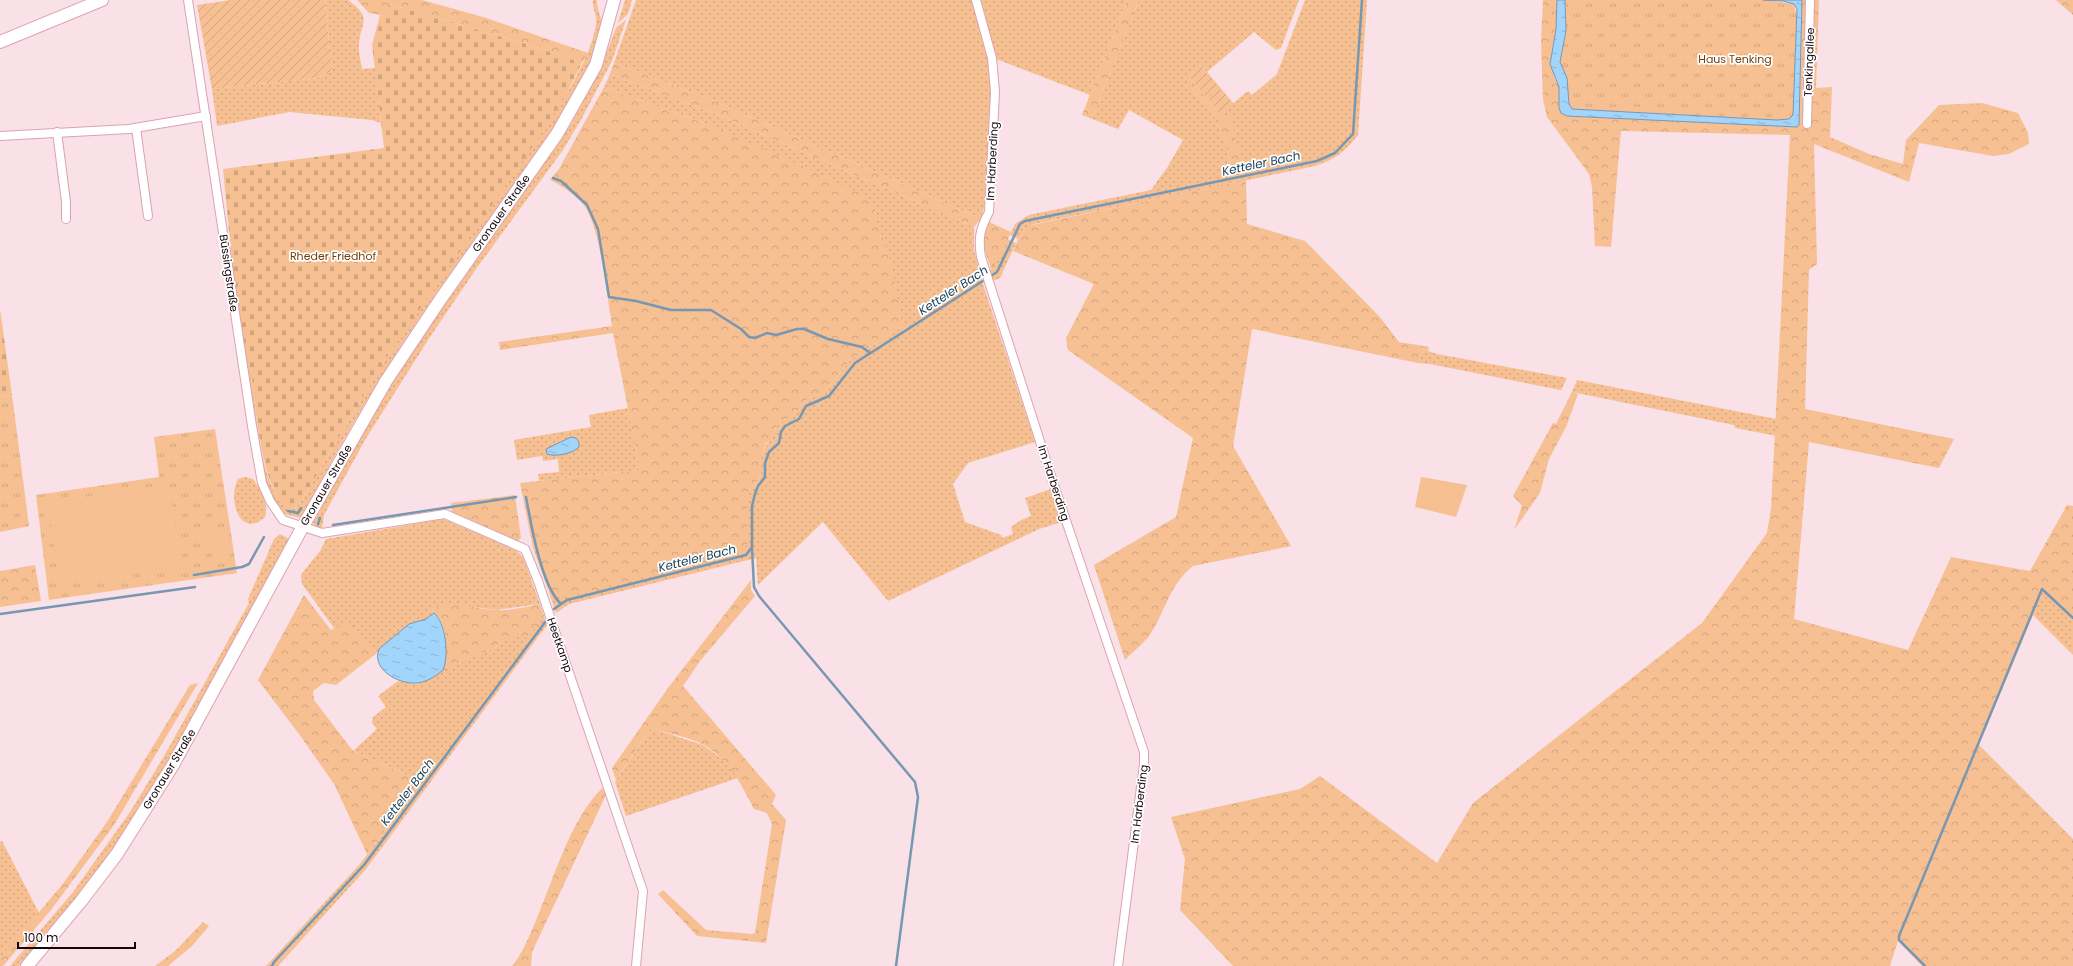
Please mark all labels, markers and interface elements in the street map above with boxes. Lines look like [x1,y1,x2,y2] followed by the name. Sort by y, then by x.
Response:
[1800,27,1818,97] street label: Tenkingallee
[1698,51,1772,67] park label: Haus Tenking
[982,121,1002,201] street label: Im Harberding
[1220,146,1302,180] water label: Ketteler Bach
[468,171,534,255] street label: Gronauer Straße
[216,233,242,313] street label: Büssingstraße
[290,248,376,264] park label: Rheder Friedhof
[915,261,991,319] water label: Ketteler Bach
[296,441,356,529] street label: Gronauer Straße
[1034,443,1074,523] street label: Im Harberding
[656,540,738,576] water label: Ketteler Bach
[543,615,577,675] street label: Heetkamp
[139,726,199,812] street label: Gronauer Straße
[376,755,438,829] water label: Ketteler Bach
[1126,764,1152,844] street label: Im Harberding
[18,924,135,950] scale bar
[24,929,58,946] text: 100 m

